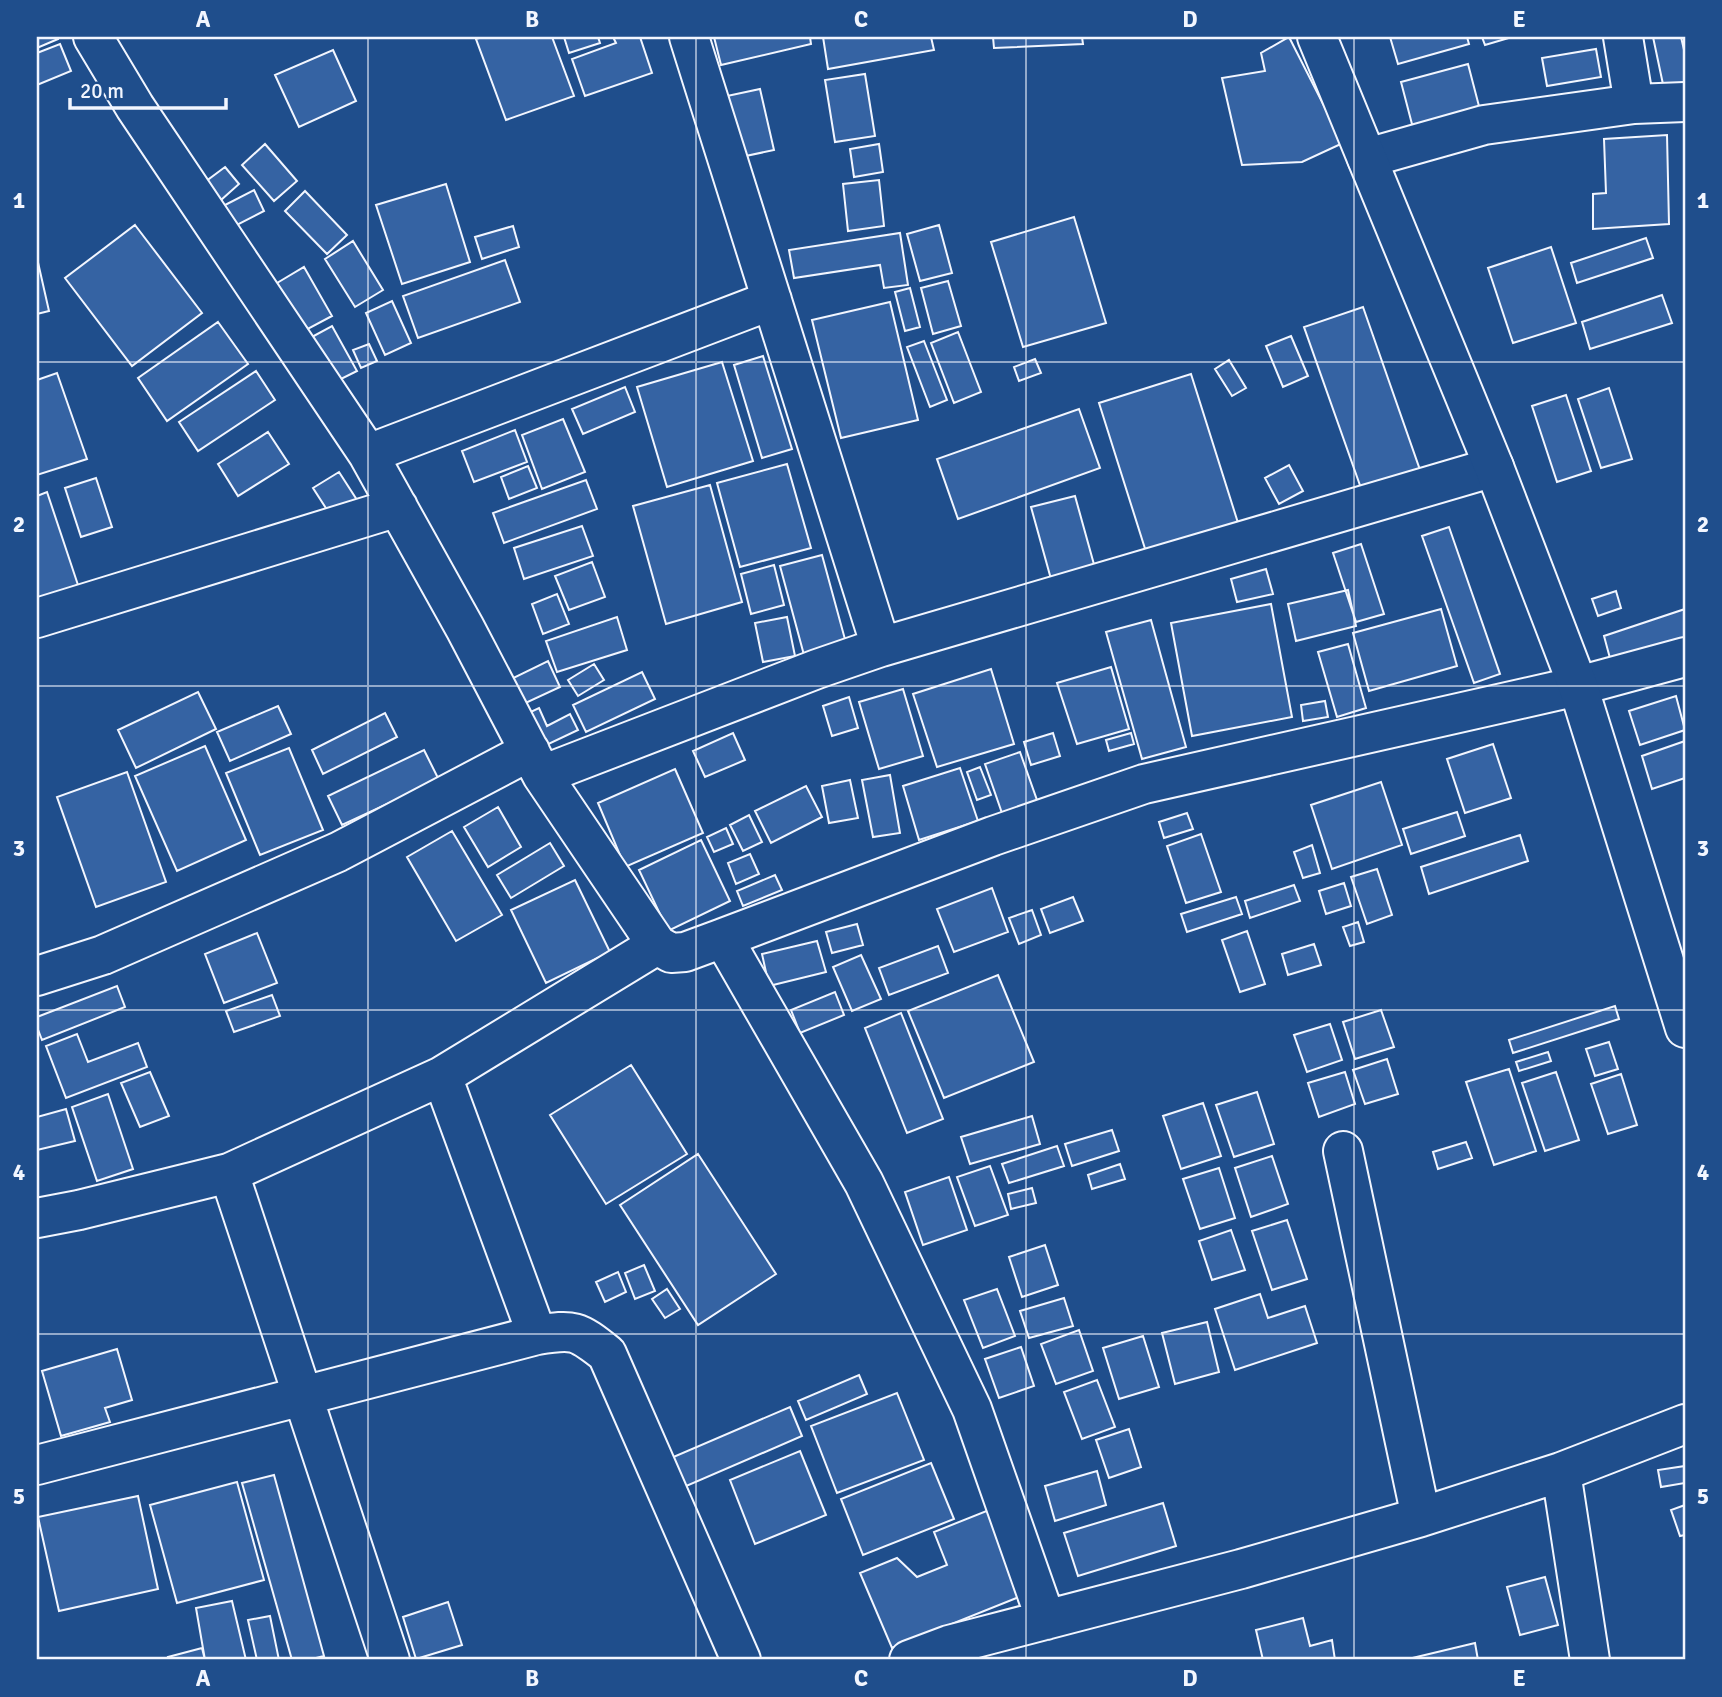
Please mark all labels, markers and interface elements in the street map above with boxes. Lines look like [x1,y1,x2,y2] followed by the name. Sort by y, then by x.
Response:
[196,5,211,34] text: A
[525,5,539,34] text: B
[854,5,868,34] text: C
[1182,5,1198,34] text: D
[1512,5,1526,34] text: E
[70,66,226,110] scale bar
[80,78,124,104] text: 20 m
[13,186,25,215] text: 1
[1697,186,1709,215] text: 1
[13,510,25,539] text: 2
[1697,510,1709,539] text: 2
[13,834,25,863] text: 3
[1697,834,1709,863] text: 3
[13,1158,25,1187] text: 4
[1697,1158,1709,1187] text: 4
[13,1482,25,1511] text: 5
[1697,1482,1709,1511] text: 5
[196,1664,211,1693] text: A
[525,1664,539,1693] text: B
[854,1664,868,1693] text: C
[1182,1664,1198,1693] text: D
[1512,1664,1526,1693] text: E

